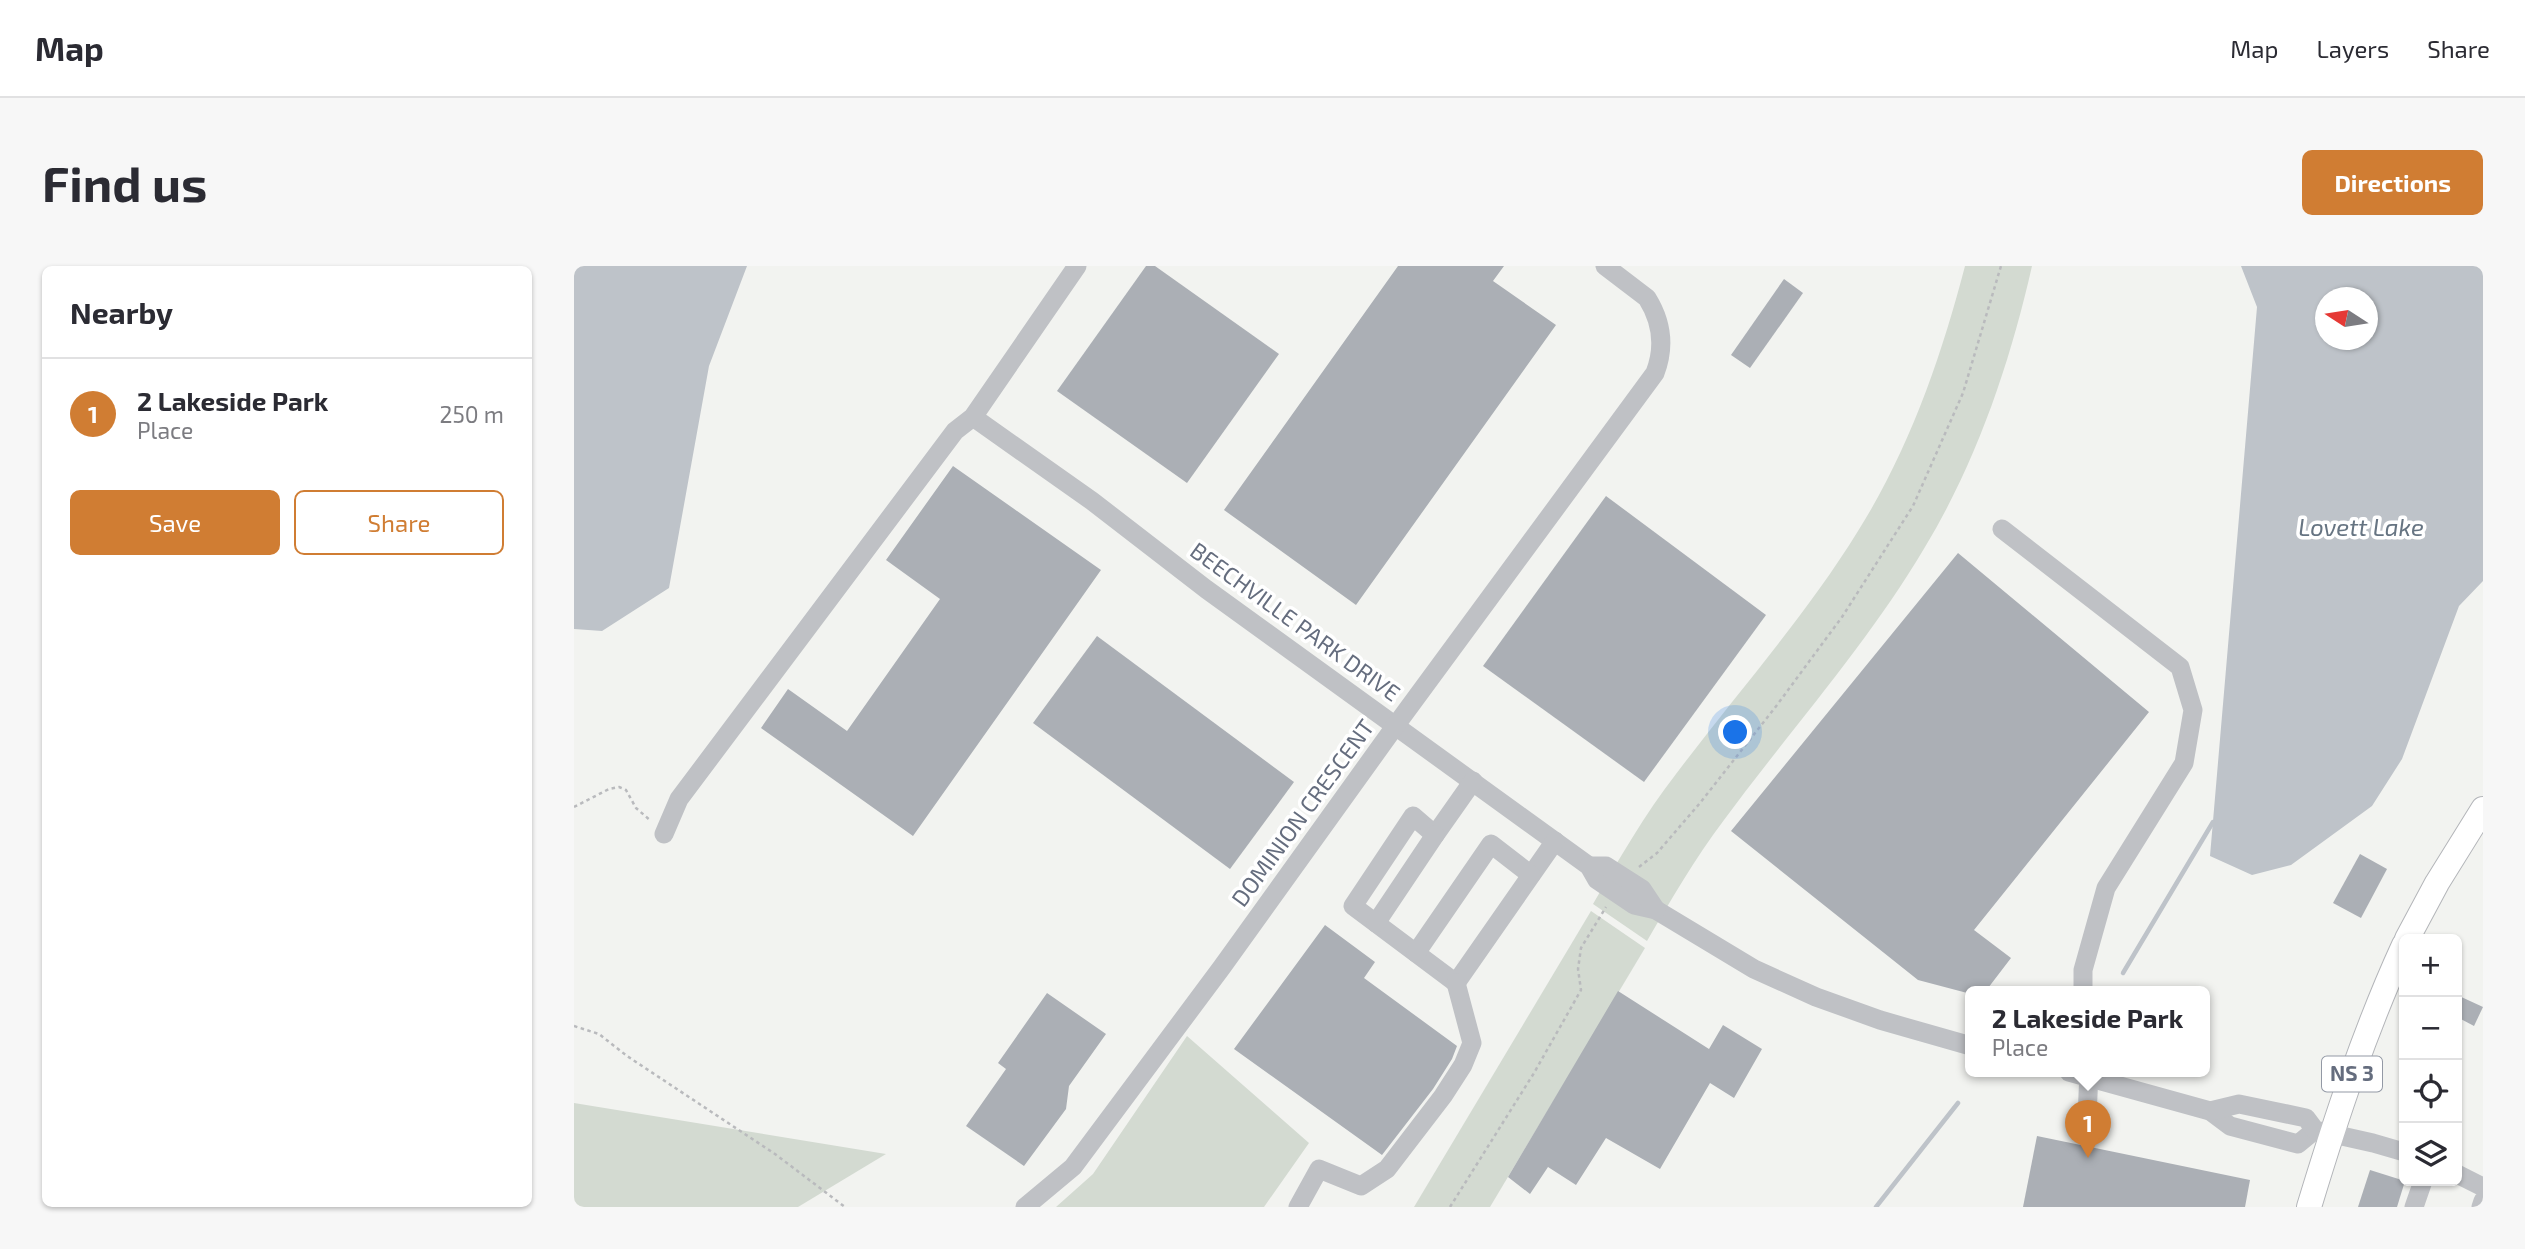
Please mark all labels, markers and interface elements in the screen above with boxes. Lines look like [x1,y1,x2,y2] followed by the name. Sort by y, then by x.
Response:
[35,28,104,68] text: Map
[2230,34,2278,63] text: Map
[2316,34,2389,63] text: Layers
[2427,34,2490,63] text: Share
[2302,150,2483,215] button: Directions
[42,153,207,212] text: Find us
[2315,287,2378,350] north arrow
[70,294,173,330] text: Nearby
[137,385,328,416] text: 2 Lakeside Park
[88,400,98,428] text: 1
[440,400,504,428] text: 250 m
[137,416,193,444] text: Place
[70,490,280,555] button: Save
[294,490,504,555] button: Share
[2298,512,2424,541] water label: Lovett Lake
[1185,536,1406,707] street label: BEECHVILLE PARK DRIVE
[1225,713,1379,911] street label: DOMINION CRESCENT
[1718,715,1752,749] your location
[2399,934,2462,1186] map controls
[2399,934,2462,997] button: +
[1965,986,2210,1077] popup
[2399,997,2462,1060] button: −
[1992,1002,2183,1033] text: 2 Lakeside Park
[1992,1033,2048,1061] text: Place
[2322,1056,2382,1092] road number: NS 3
[2399,1060,2462,1123] button: locate
[2065,1100,2111,1158] pin: 1
[2399,1123,2462,1186] button: layers

